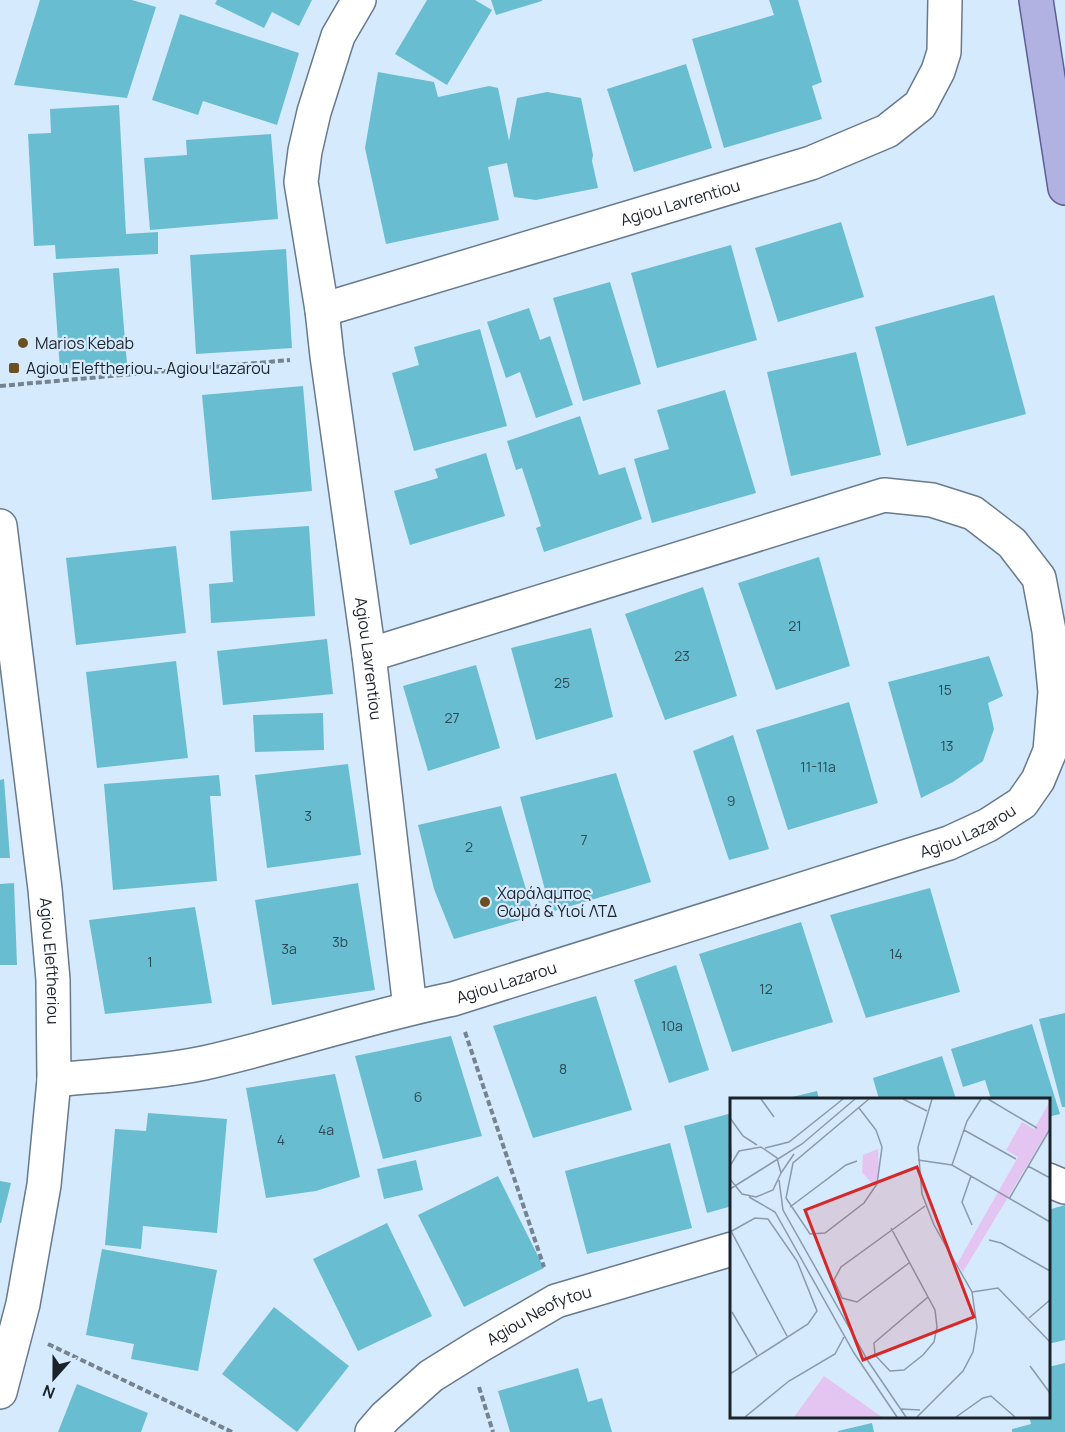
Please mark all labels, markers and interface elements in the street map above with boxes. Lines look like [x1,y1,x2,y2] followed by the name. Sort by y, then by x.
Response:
[618,174,743,231] street label: Agiou Lavrentiou
[35,332,134,354] place label: Marios Kebab
[16,336,30,350] marker: Marios Kebab
[26,357,270,379] place label: Agiou Eleftheriou - Agiou Lazarou
[7,361,21,375] marker: Agiou Eleftheriou - Agiou Lazarou
[350,596,387,721] street label: Agiou Lavrentiou
[788,616,802,635] house number: 21
[674,646,690,665] house number: 23
[554,673,570,692] house number: 25
[938,680,952,699] house number: 15
[444,708,460,727] house number: 27
[940,736,954,755] house number: 13
[800,757,836,776] house number: 11-11a
[727,791,735,810] house number: 9
[917,799,1020,863] street label: Agiou Lazarou
[304,806,312,825] house number: 3
[580,830,588,849] house number: 7
[465,837,473,856] house number: 2
[497,882,617,922] place label: Χαράλαμπος Θωμά & Υιοί ΛΤΔ
[478,895,492,909] marker: Χαράλαμπος Θωμά & Υιοί ΛΤΔ
[35,897,64,1025] street label: Agiou Eleftheriou
[332,932,348,951] house number: 3b
[281,939,297,958] house number: 3a
[889,944,903,963] house number: 14
[147,952,153,971] house number: 1
[453,956,559,1008] street label: Agiou Lazarou
[759,979,773,998] house number: 12
[661,1016,683,1035] house number: 10a
[559,1059,567,1078] house number: 8
[414,1087,422,1106] house number: 6
[730,1098,1050,1417] inset map
[318,1120,334,1139] house number: 4a
[277,1130,285,1149] house number: 4
[482,1280,594,1350] street label: Agiou Neofytou
[24,1348,84,1408] north arrow
[39,1380,58,1404] text: N

